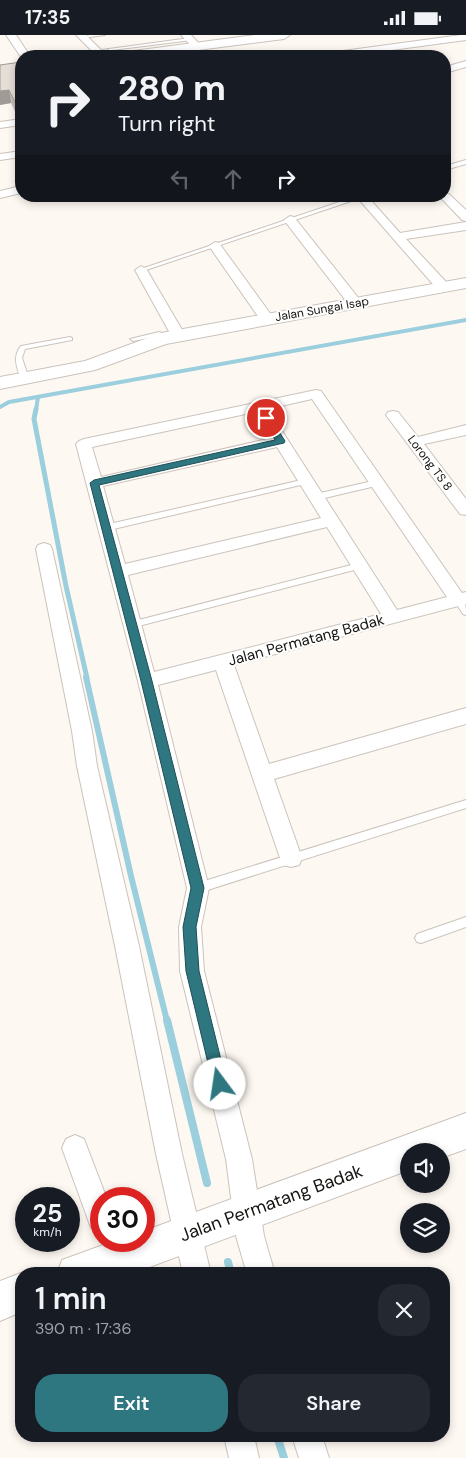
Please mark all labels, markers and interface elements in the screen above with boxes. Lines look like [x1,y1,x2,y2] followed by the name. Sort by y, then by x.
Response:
[25,5,70,30] text: 17:35
[118,65,226,111] text: 280 m
[35,70,100,135] icon: right
[118,109,215,138] text: Turn right
[166,165,194,193] icon: left
[219,165,247,193] icon: ahead
[272,165,300,193] icon: right
[274,293,370,325] street label: Jalan Sungai Isap
[245,397,287,439] pin
[252,404,280,432] icon: arrive
[404,432,456,494] street label: Lorong TS 8
[226,609,387,670] street label: Jalan Permatang Badak
[193,1057,245,1109] position arrow
[400,1143,450,1253] map controls
[400,1143,450,1193] button: sound
[176,1159,366,1247] street label: Jalan Permatang Badak
[90,1187,155,1252] speed limit sign: 30
[33,1197,62,1230] text: 25
[400,1203,450,1253] button: layers
[33,1224,62,1240] text: km/h
[35,1279,107,1318] text: 1 min
[378,1284,430,1336] button: close
[35,1318,131,1339] text: 390 m · 17:36
[35,1374,228,1432] button: Exit
[238,1374,430,1432] button: Share

